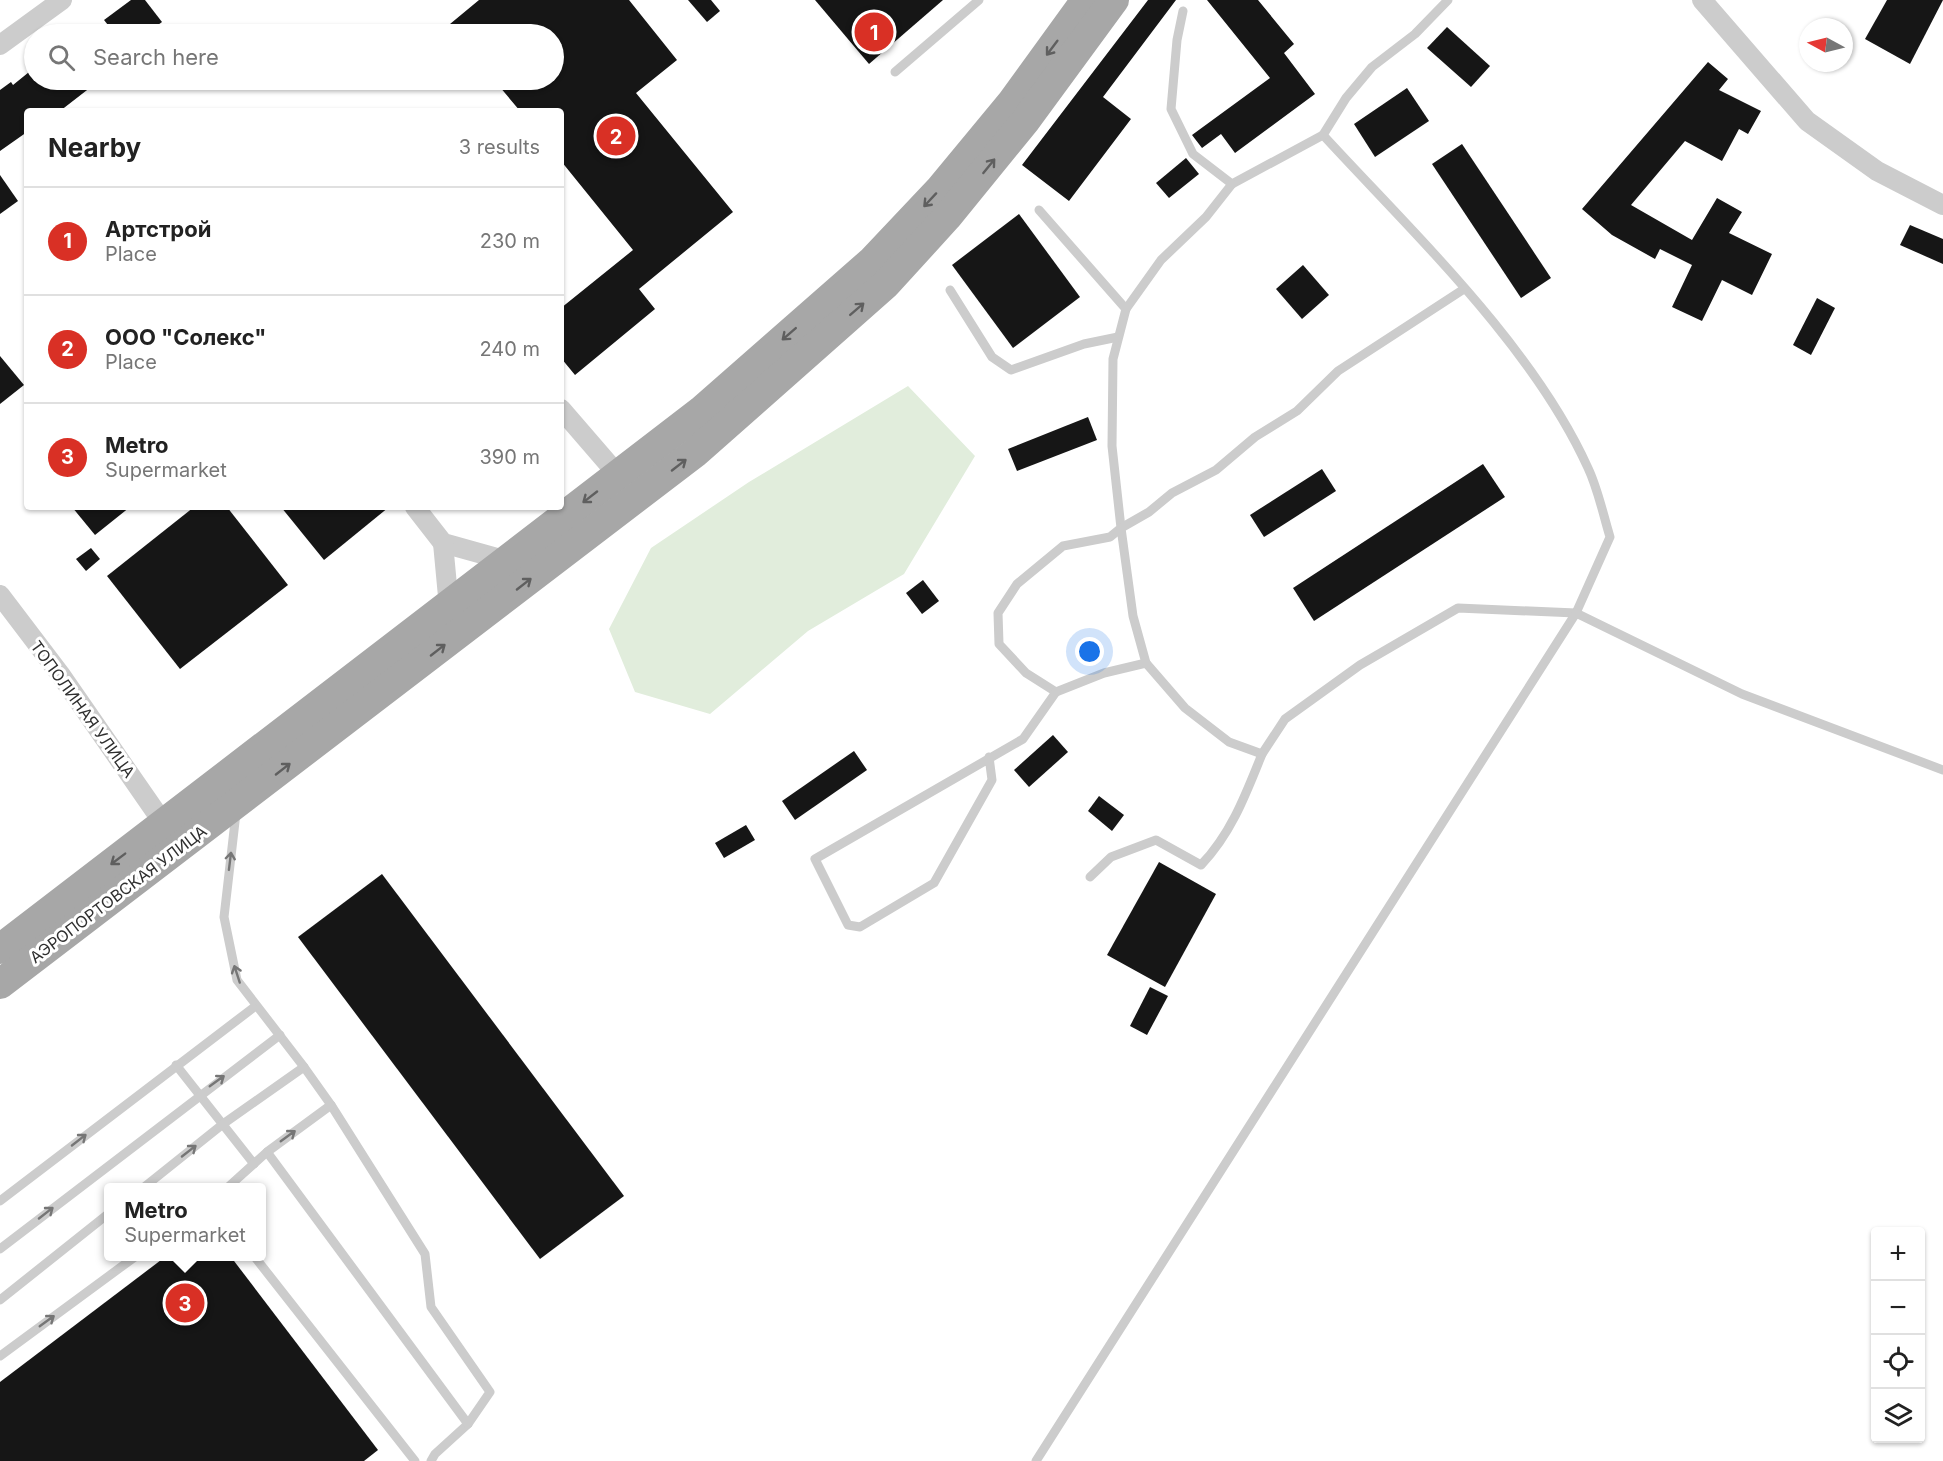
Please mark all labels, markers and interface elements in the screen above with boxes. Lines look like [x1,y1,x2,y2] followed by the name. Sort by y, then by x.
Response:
[854,9,894,54] pin: 1
[1799,18,1853,72] north arrow
[24,24,564,90] search box
[1046,39,1058,55] one-way arrow
[45,41,78,74] icon: search
[93,44,219,70] text: Search here
[596,114,636,158] pin: 2
[48,132,141,163] text: Nearby
[459,135,540,159] text: 3 results
[982,159,996,174] one-way arrow
[923,192,937,207] one-way arrow
[105,216,211,242] text: Артстрой
[63,229,72,253] text: 1
[480,229,540,253] text: 230 m
[105,242,157,266] text: Place
[850,302,865,316] one-way arrow
[105,324,266,350] text: ООО "Солекс"
[782,327,797,341] one-way arrow
[61,337,74,361] text: 2
[479,337,540,361] text: 240 m
[105,350,157,374] text: Place
[105,432,169,458] text: Metro
[61,445,74,469] text: 3
[479,445,540,469] text: 390 m
[105,458,227,482] text: Supermarket
[670,459,686,471] one-way arrow
[582,491,598,504] one-way arrow
[516,577,532,590] one-way arrow
[27,637,139,781] street label: ТОПОЛИНАЯ УЛИЦА
[1075,637,1104,666] your location
[430,643,446,656] one-way arrow
[275,762,291,775] one-way arrow
[26,821,210,967] street label: АЭРОПОРТОВСКАЯ УЛИЦА
[224,851,235,871] one-way arrow
[110,853,126,866] one-way arrow
[231,964,242,983] one-way arrow
[209,1075,225,1088] one-way arrow
[279,1130,295,1143] one-way arrow
[71,1133,87,1146] one-way arrow
[180,1145,196,1158] one-way arrow
[104,1183,266,1261] popup
[124,1197,188,1223] text: Metro
[38,1207,54,1220] one-way arrow
[124,1223,246,1247] text: Supermarket
[1871,1227,1925,1443] map controls
[1871,1227,1925,1281] button: +
[166,1280,204,1326] pin: 3
[1871,1281,1925,1335] button: −
[39,1315,55,1327] one-way arrow
[1871,1335,1925,1389] button: locate
[1871,1389,1925,1443] button: layers

